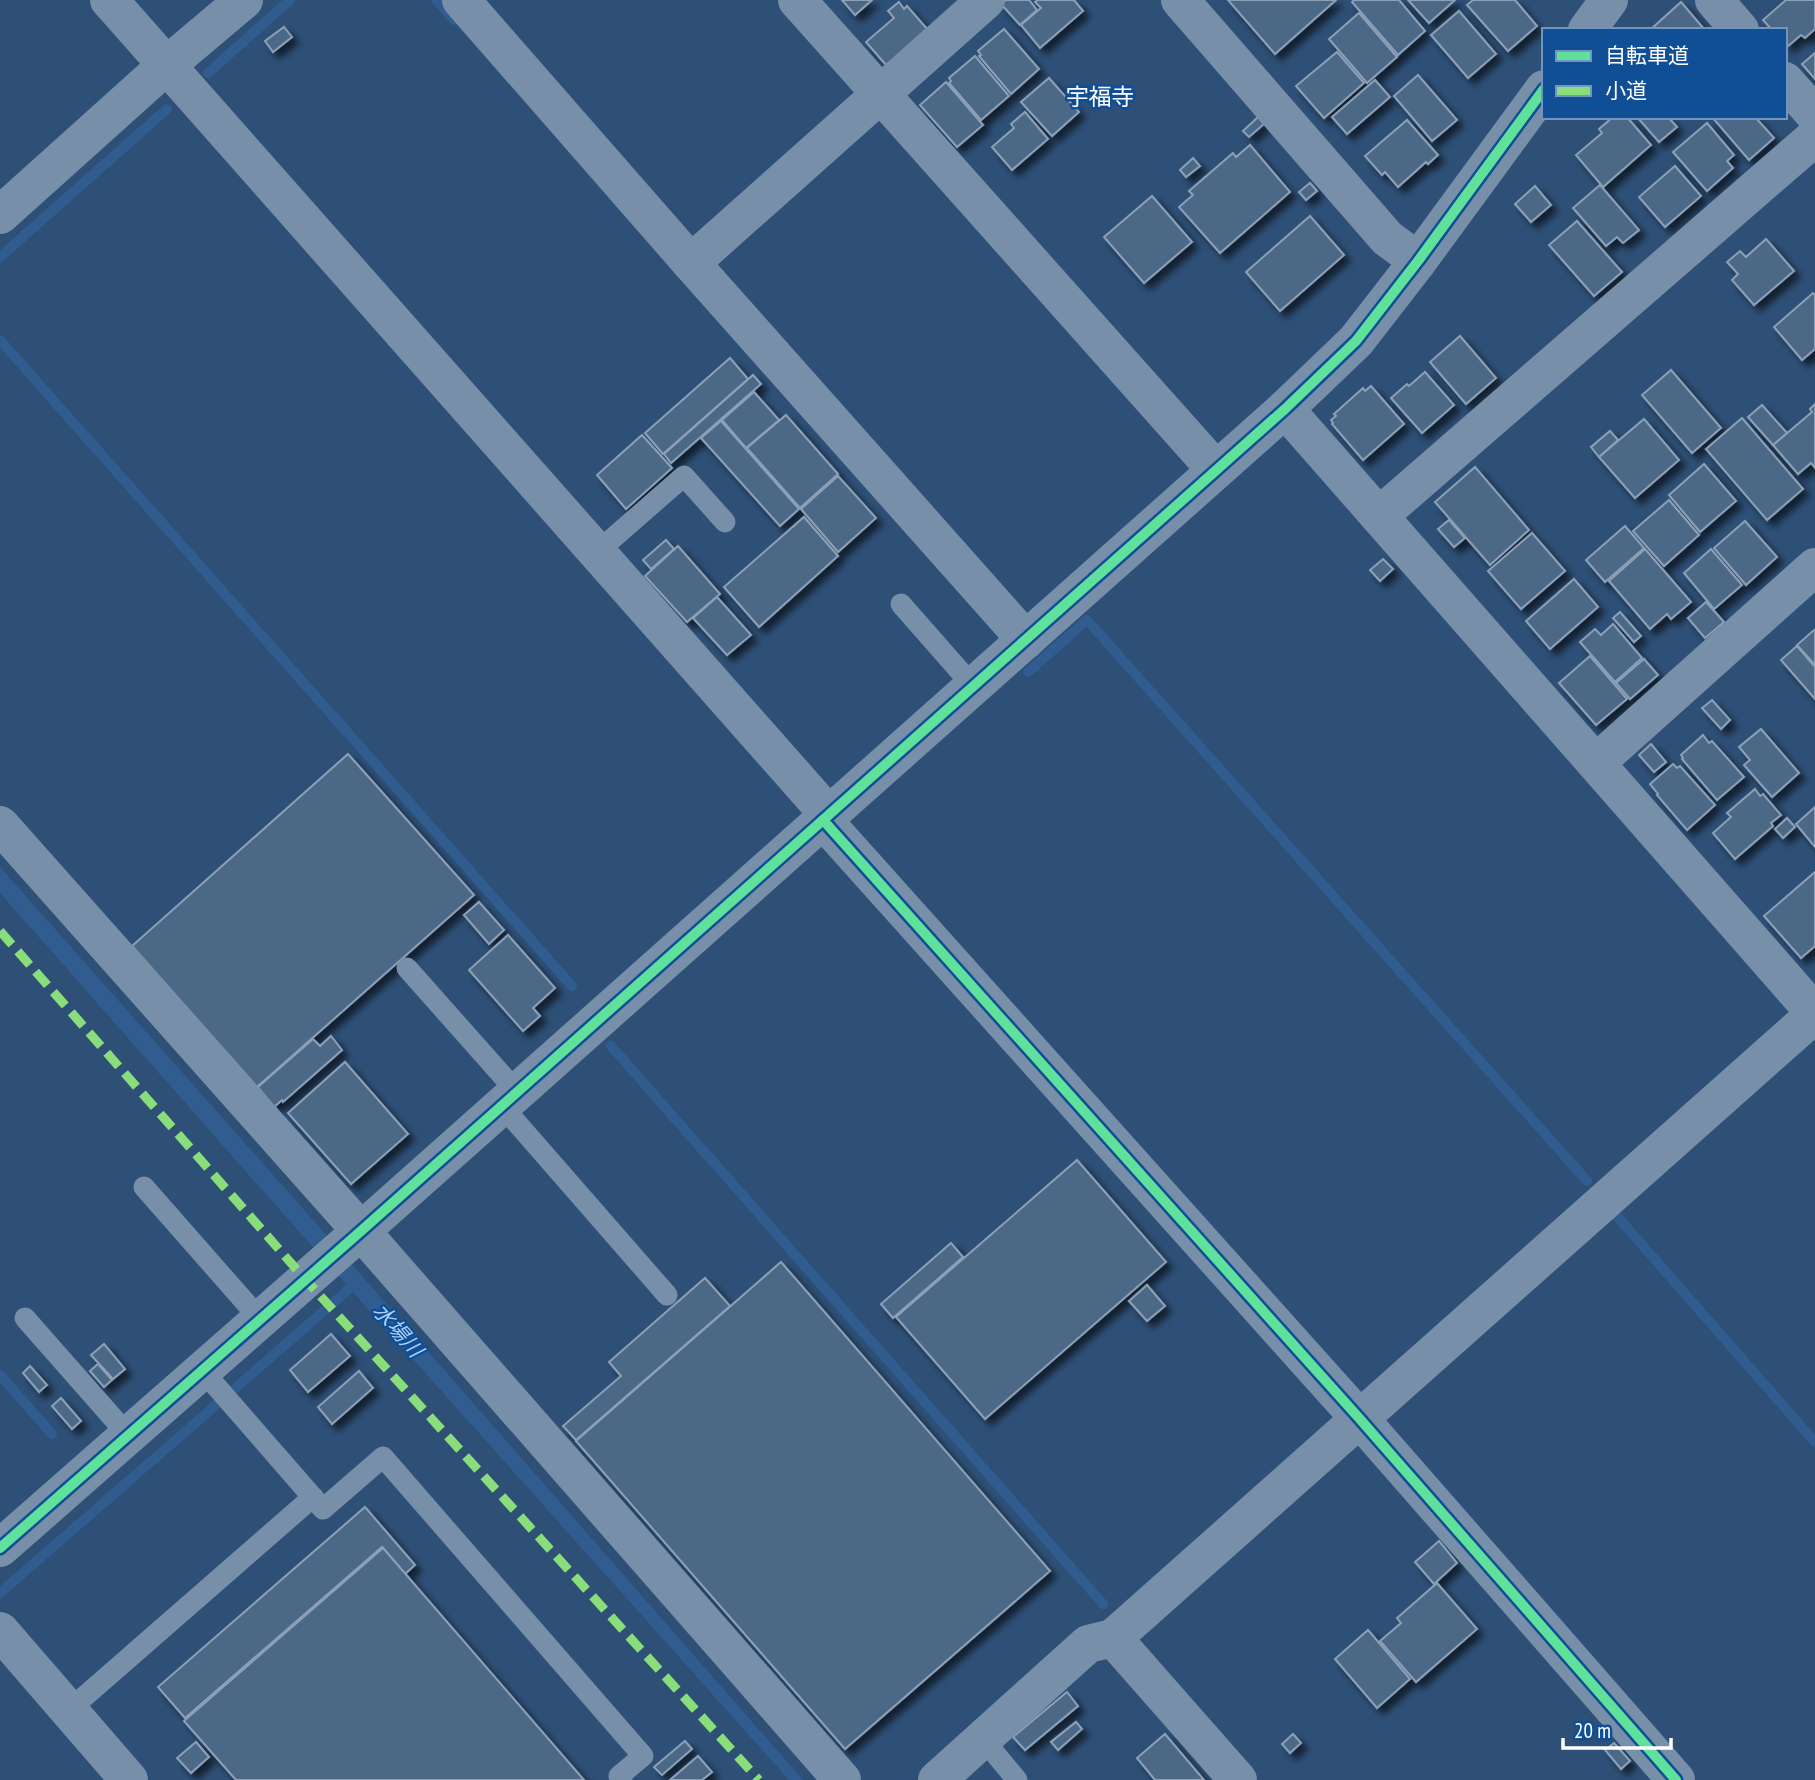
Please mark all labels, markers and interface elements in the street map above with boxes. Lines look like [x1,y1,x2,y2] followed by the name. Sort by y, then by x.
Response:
[1542,28,1787,119] legend
[1605,42,1689,69] text: 自転車道
[1605,77,1647,104] text: 小道
[1066,82,1135,111] district label: 宇福寺
[367,1297,430,1364] water label: 水場川
[1563,1706,1672,1750] scale bar
[1574,1717,1611,1744] text: 20 m

